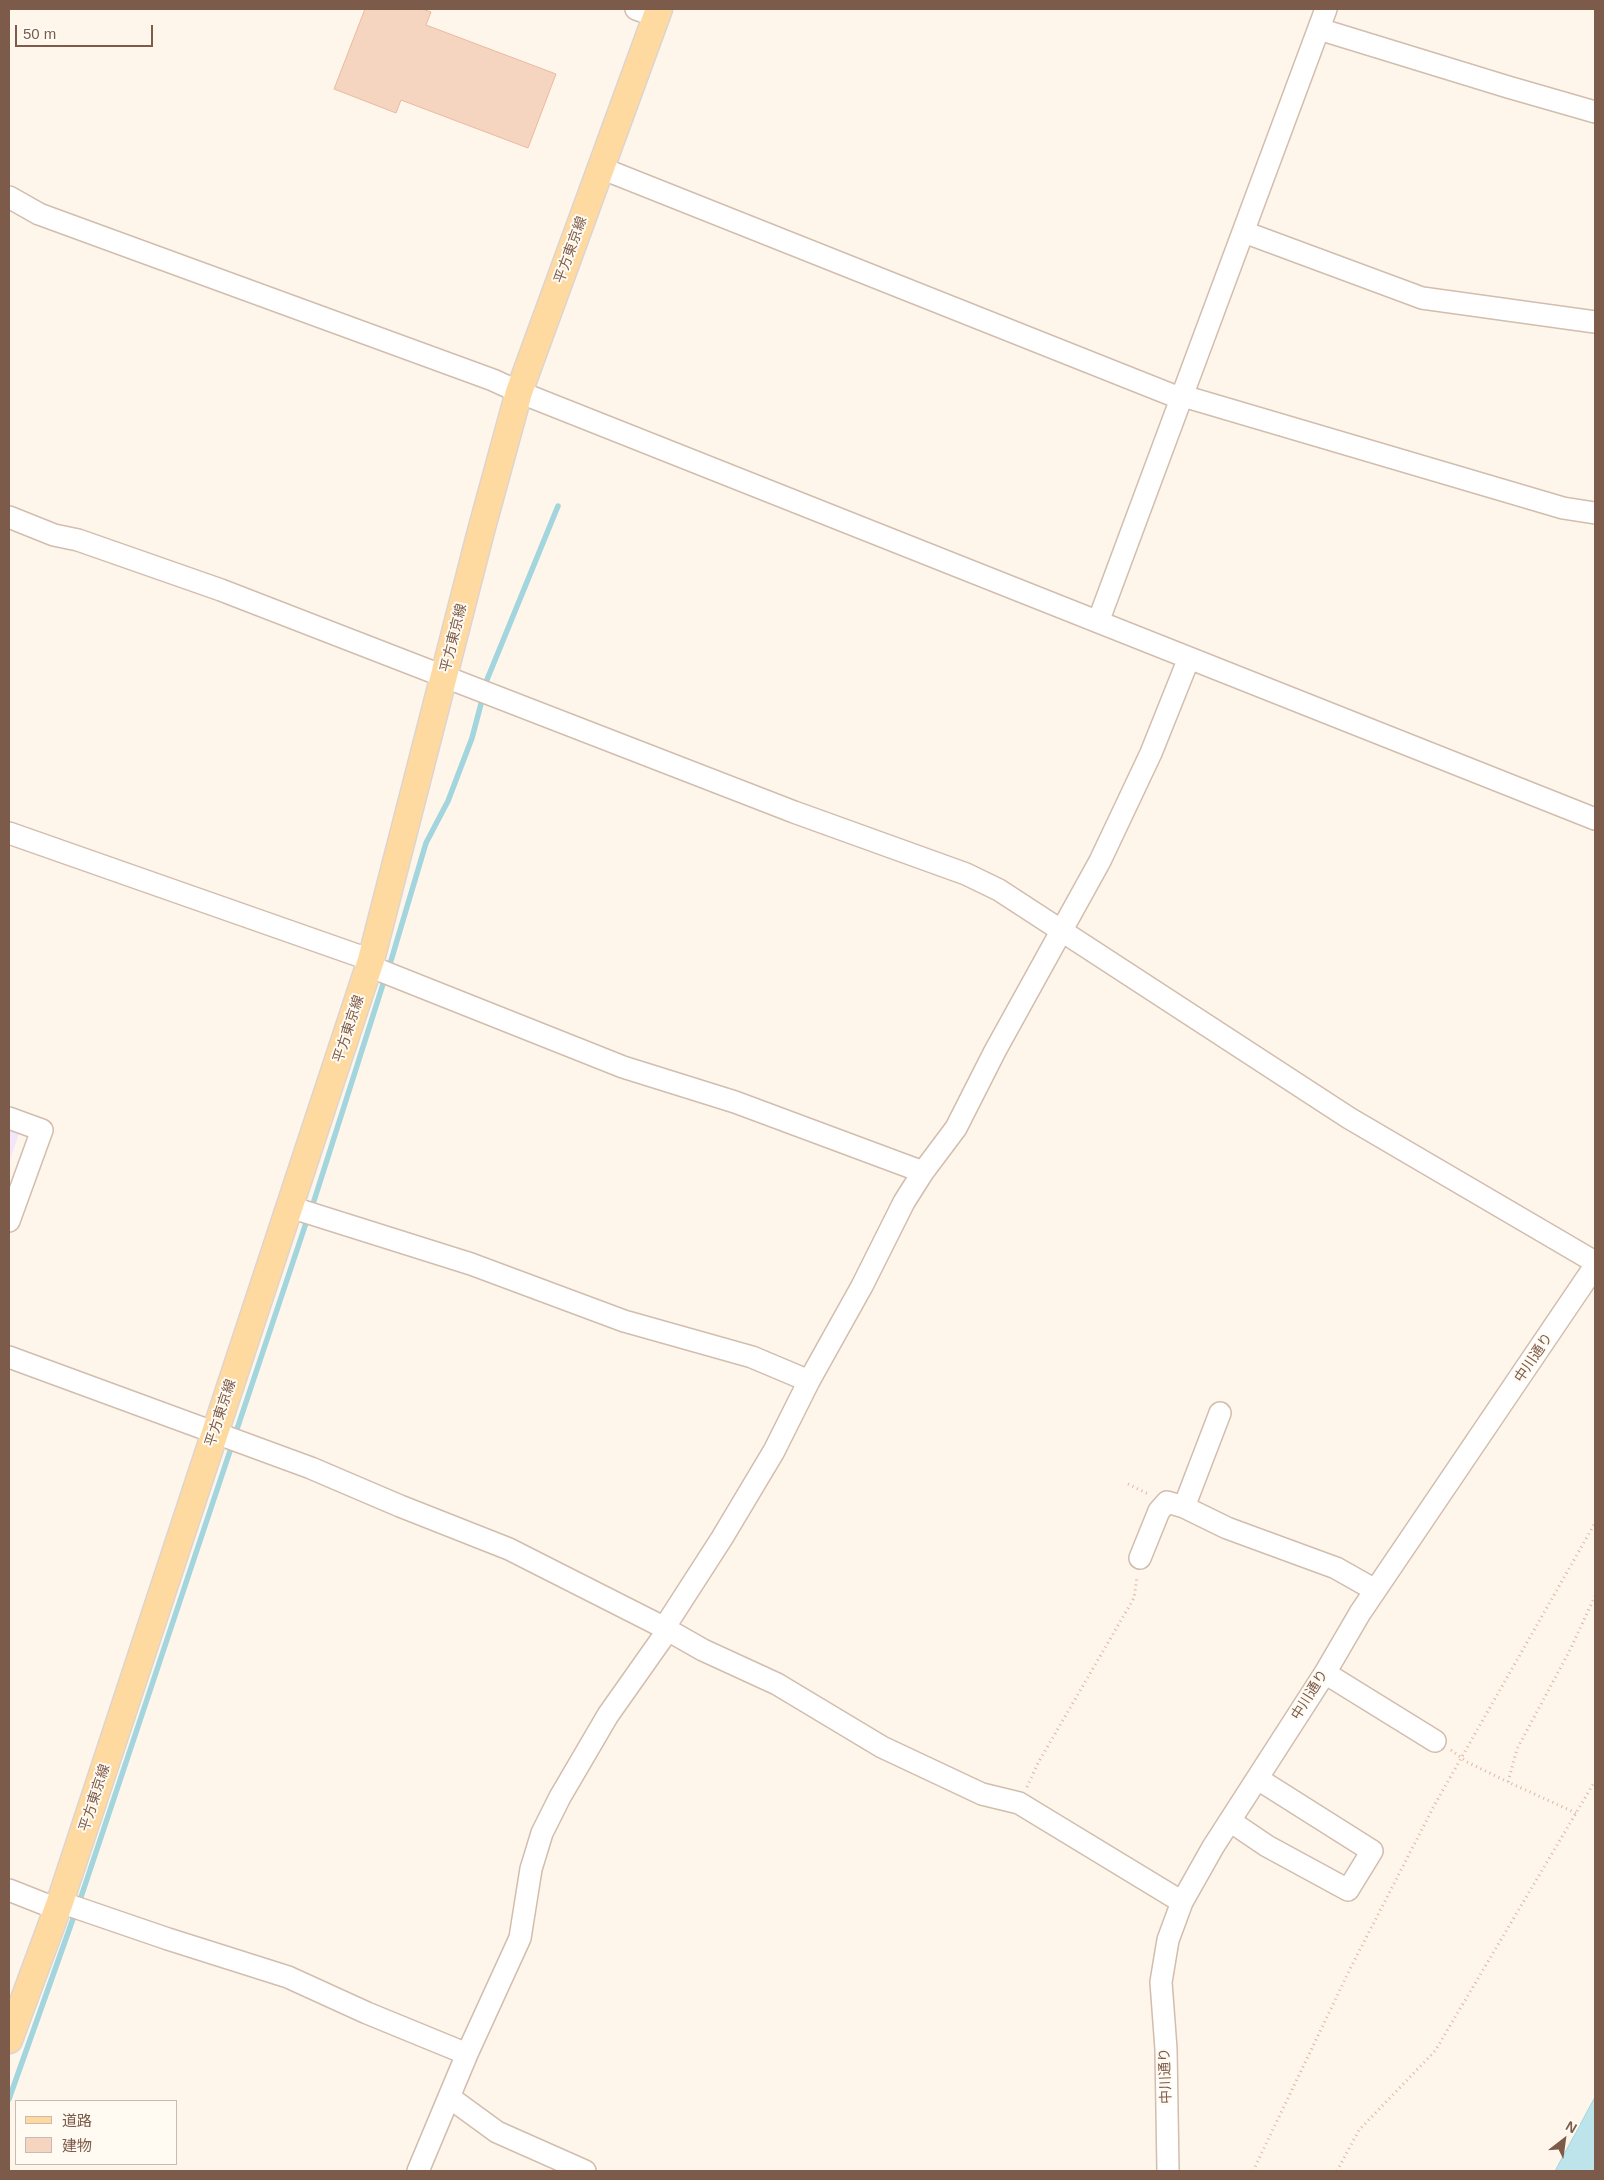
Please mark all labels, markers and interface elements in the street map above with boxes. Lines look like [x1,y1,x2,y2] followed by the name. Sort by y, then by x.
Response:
[18,15,155,47] scale bar
[23,25,56,42] text: 50 m
[551,214,591,286] street label: 平方東京線
[437,602,471,674] street label: 平方東京線
[330,993,368,1065] street label: 平方東京線
[1511,1330,1557,1386] street label: 中川通り
[202,1377,240,1449] street label: 平方東京線
[1288,1667,1332,1723] street label: 中川通り
[76,1762,114,1834] street label: 平方東京線
[1157,2048,1175,2104] street label: 中川通り
[15,2100,178,2165] legend
[62,2112,92,2129] text: 道路
[1539,2115,1589,2165] north arrow
[1563,2118,1580,2136] text: N
[62,2137,92,2154] text: 建物

